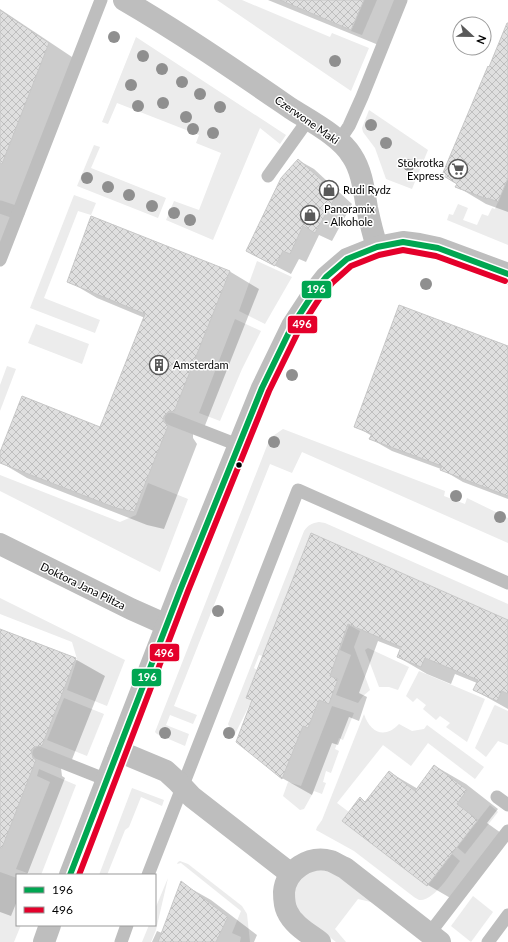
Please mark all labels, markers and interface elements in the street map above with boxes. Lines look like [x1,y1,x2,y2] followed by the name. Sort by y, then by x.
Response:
[452,16,492,56] north arrow
[474,34,489,46] text: N
[273,93,342,147] street label: Czerwone Maki
[398,156,444,182] place label: Stokrotka Express
[447,158,469,180] supermarket icon: Stokrotka Express
[318,179,340,201] shop icon: Rudi Rydz
[343,183,391,196] place label: Rudi Rydz
[324,202,375,228] place label: Panoramix - Alkohole
[299,204,321,226] shop icon: Panoramix - Alkohole
[301,280,332,299] line badge: 196
[306,282,326,295] text: 196
[287,315,318,334] line badge: 496
[292,317,312,330] text: 496
[148,354,170,376] building icon: Amsterdam
[173,358,228,371] place label: Amsterdam
[234,460,244,470] unlabelled marker
[39,559,128,612] street label: Doktora Jana Piltza
[149,643,180,662] line badge: 496
[154,646,174,659] text: 496
[131,668,162,687] line badge: 196
[137,670,157,683] text: 196
[16,874,156,926] legend
[52,882,73,897] text: 196
[52,902,73,917] text: 496

